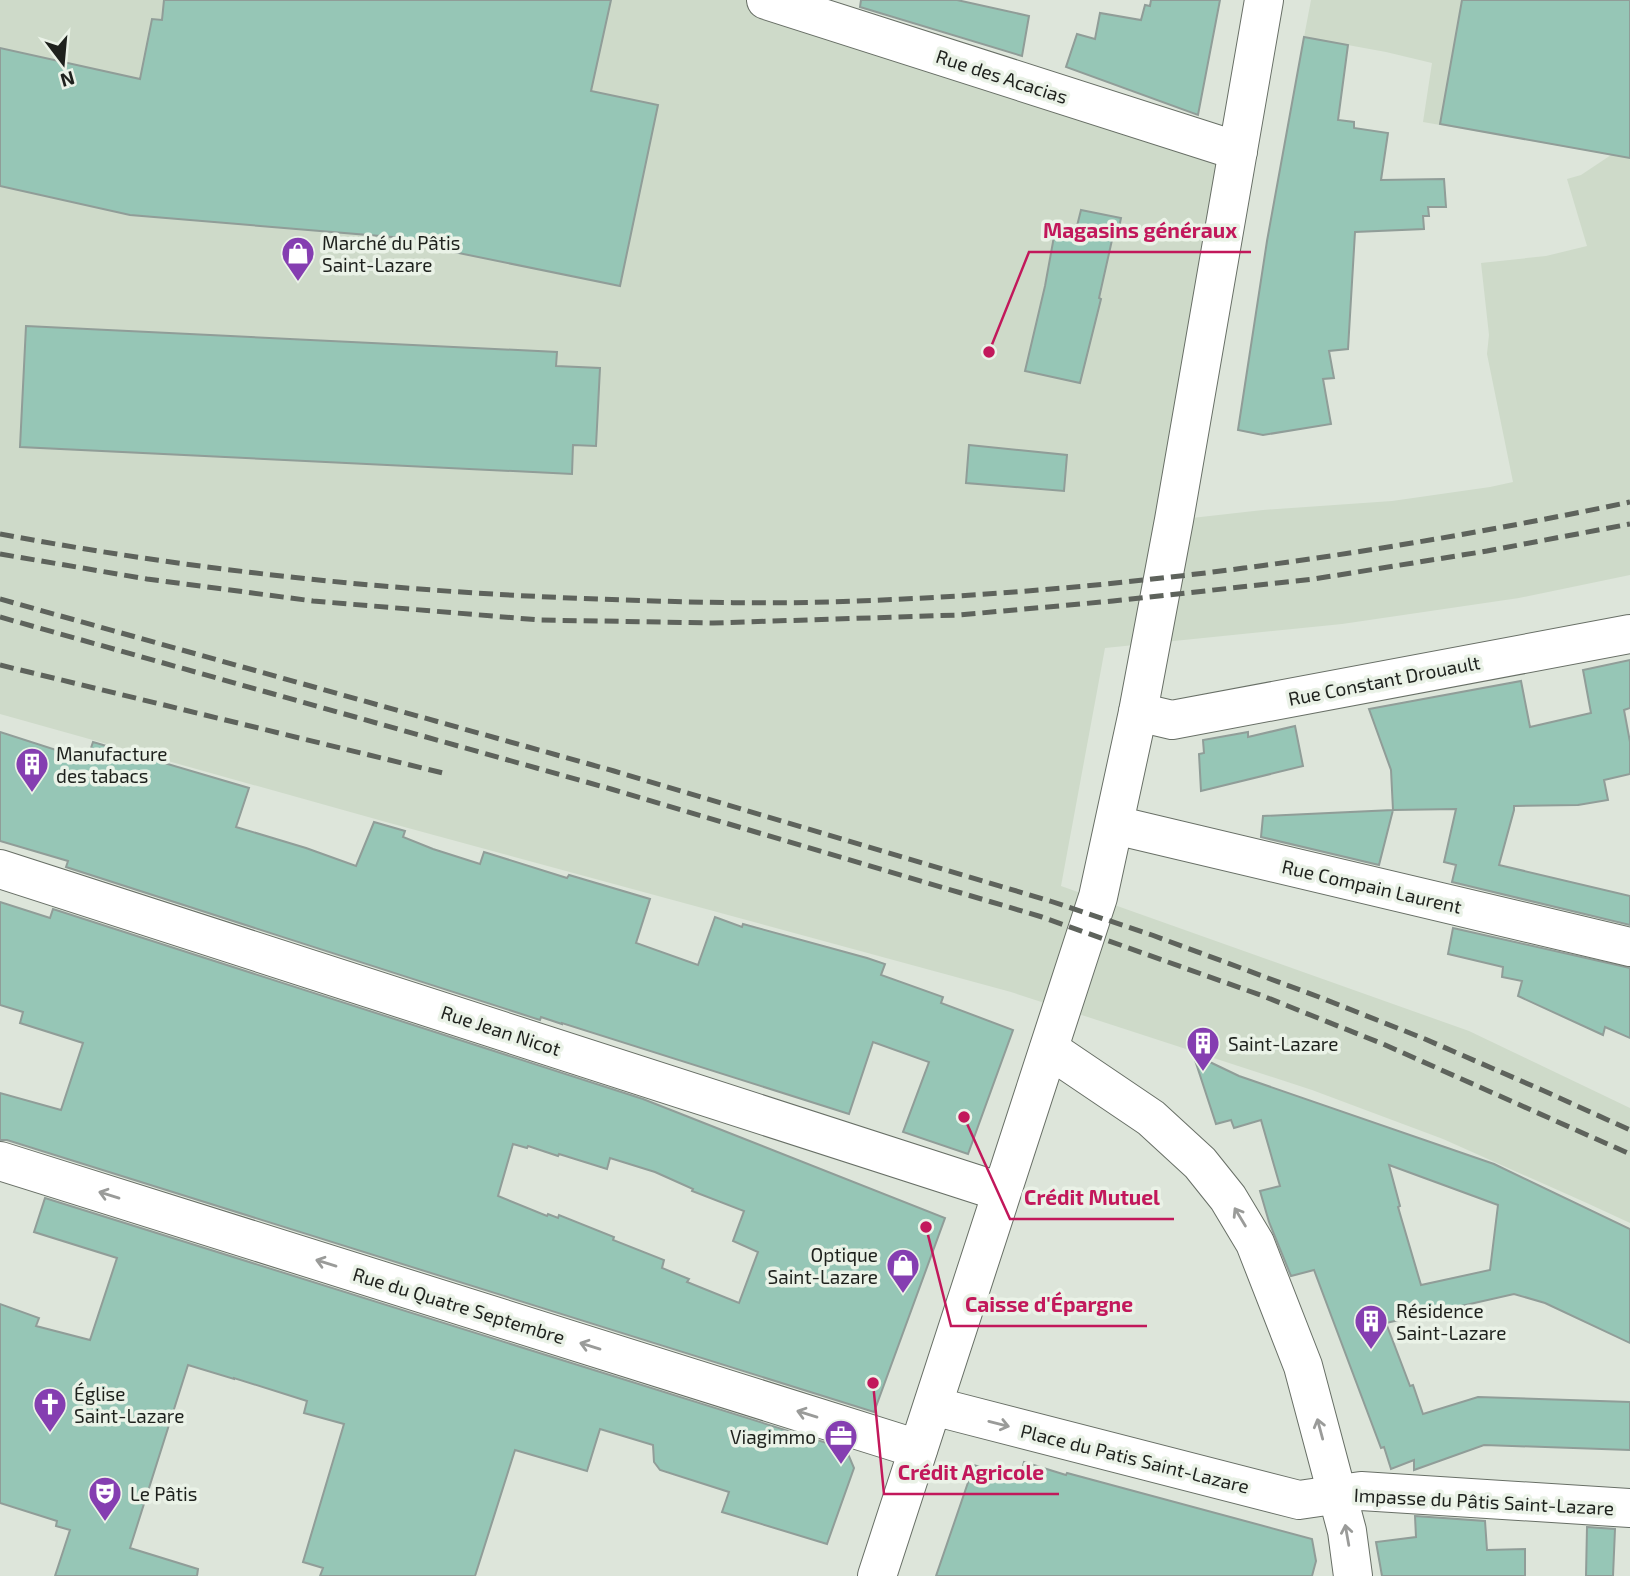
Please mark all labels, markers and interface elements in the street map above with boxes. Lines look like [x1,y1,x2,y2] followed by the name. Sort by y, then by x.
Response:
[28,28,98,98] north arrow
[933,44,1071,108] street label: Rue des Acacias
[58,67,78,93] text: N
[1029,210,1251,252] callout: Magasins généraux
[1043,217,1237,242] text: Magasins généraux
[322,231,460,276] place label: Marché du Pâtis Saint-Lazare
[279,234,317,283] shop icon: Marché du Pâtis Saint-Lazare
[1286,650,1482,710] street label: Rue Constant Drouault
[56,742,168,787] place label: Manufacture des tabacs
[13,745,51,794] building icon: Manufacture des tabacs
[1280,854,1464,918] street label: Rue Compain Laurent
[438,1000,564,1060] street label: Rue Jean Nicot
[1184,1024,1222,1073] building icon: Saint-Lazare
[1228,1032,1338,1055] place label: Saint-Lazare
[1010,1177,1174,1219] callout: Crédit Mutuel
[1024,1184,1160,1209] text: Crédit Mutuel
[98,1188,120,1200] one-way arrow
[1232,1208,1246,1228] one-way arrow
[768,1243,878,1288] place label: Optique Saint-Lazare
[884,1246,922,1295] shop icon: Optique Saint-Lazare
[315,1256,337,1268] one-way arrow
[350,1262,568,1348] street label: Rue du Quatre Septembre
[951,1284,1147,1326] callout: Caisse d'Épargne
[965,1291,1133,1316] text: Caisse d'Épargne
[1396,1299,1506,1344] place label: Résidence Saint-Lazare
[1352,1302,1390,1351] building icon: Résidence Saint-Lazare
[579,1338,601,1351] one-way arrow
[74,1382,184,1427] place label: Église Saint-Lazare
[31,1385,69,1434] church icon: Église Saint-Lazare
[796,1406,818,1419] one-way arrow
[822,1417,860,1466] office icon: Viagimmo
[987,1418,1010,1431] one-way arrow
[1018,1418,1252,1498] street label: Place du Patis Saint-Lazare
[1313,1419,1326,1441] one-way arrow
[730,1425,816,1448] place label: Viagimmo
[884,1452,1059,1494] callout: Crédit Agricole
[898,1459,1044,1484] text: Crédit Agricole
[86,1474,124,1523] theatre icon: Le Pâtis
[130,1482,197,1505] place label: Le Pâtis
[1353,1483,1615,1519] street label: Impasse du Pâtis Saint-Lazare
[1340,1524,1353,1547] one-way arrow

